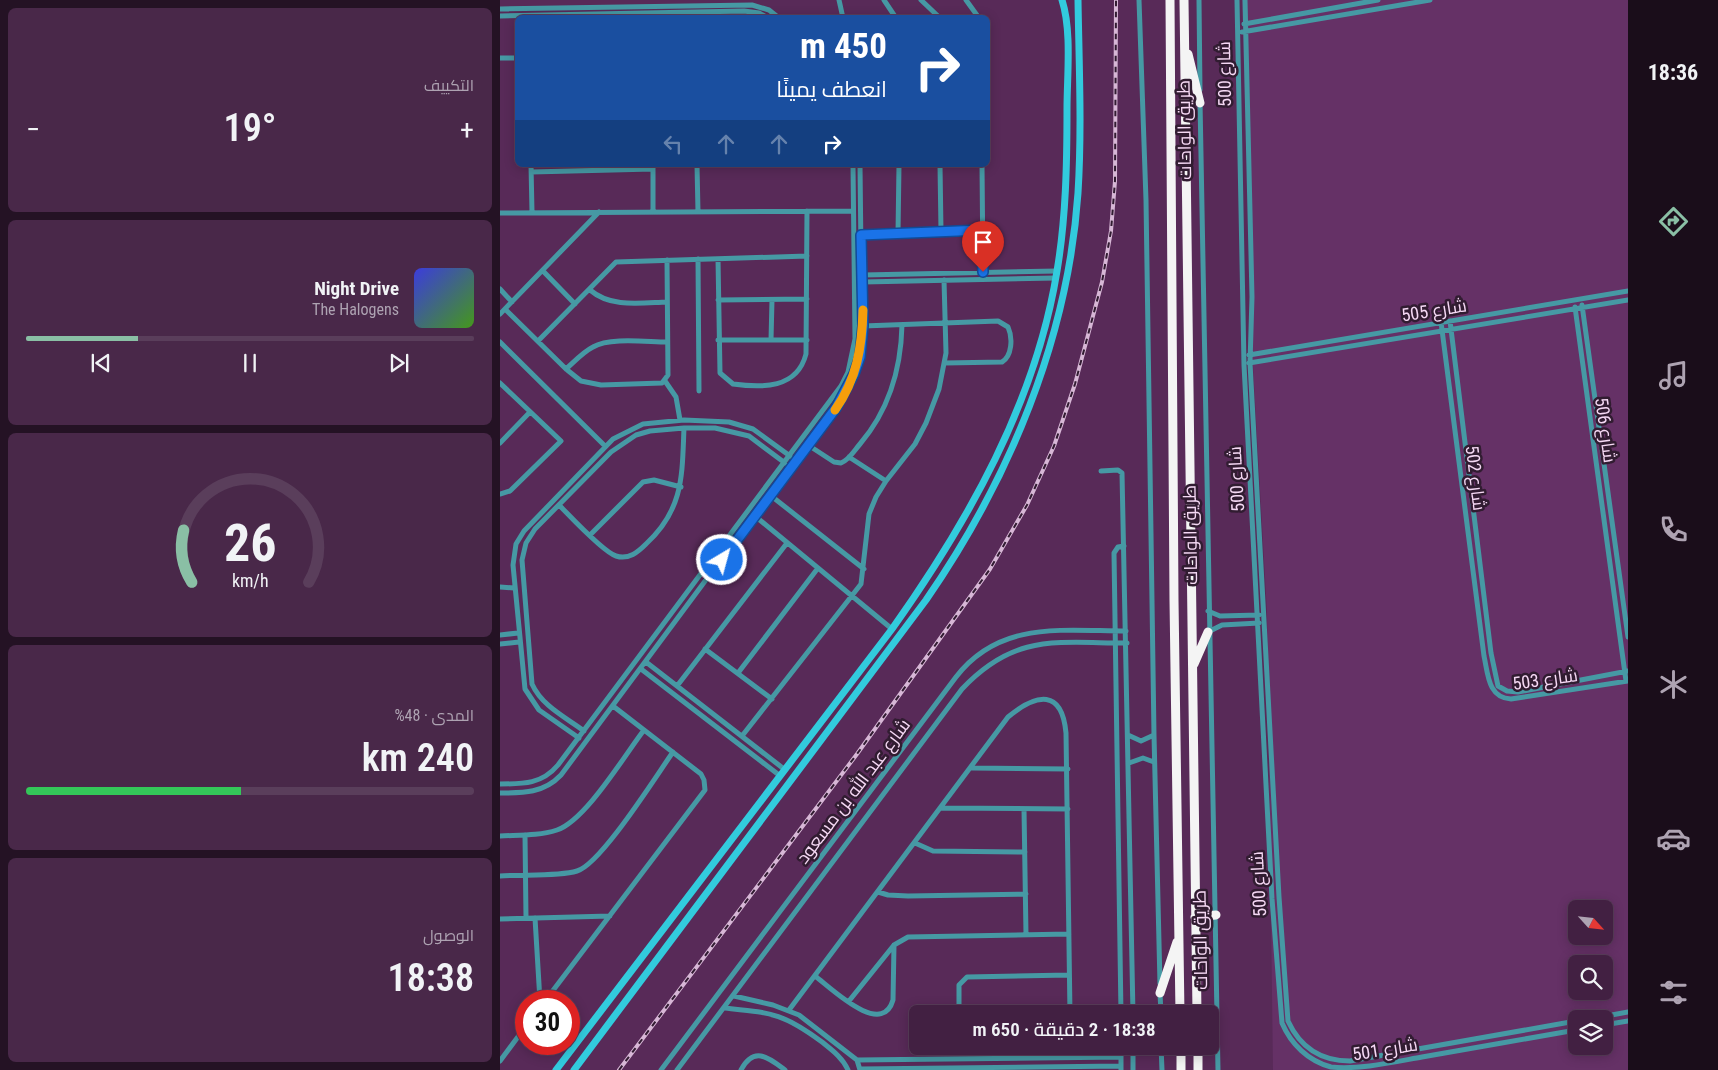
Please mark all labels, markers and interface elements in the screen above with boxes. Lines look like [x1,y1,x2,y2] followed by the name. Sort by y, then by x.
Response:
[800,26,887,67] text: 450 m
[905,35,970,100] icon: right
[1213,41,1237,107] street label: شارع 500
[1648,60,1698,85] text: 18:36
[424,76,474,95] text: التكييف
[776,77,887,102] text: انعطف يمينًا
[1173,80,1197,180] street label: طريق الواحات
[224,106,276,150] text: 19°
[26,113,40,146] text: −
[460,113,474,146] text: +
[659,130,687,158] icon: left
[712,130,740,158] icon: ahead
[765,130,793,158] icon: ahead
[818,130,846,158] icon: right
[1656,204,1691,239] icon: directions
[962,221,1004,272] pin
[969,228,997,256] icon: arrive
[314,277,399,300] text: Night Drive
[1400,294,1468,327] street label: شارع 505
[312,300,399,319] text: The Halogens
[87,349,115,377] icon: previous
[236,349,264,377] icon: pause
[385,349,413,377] icon: next
[1656,358,1691,393] icon: music
[1589,396,1621,464] street label: شارع 506
[1460,444,1490,512] street label: شارع 502
[1224,446,1250,512] street label: شارع 500
[1179,485,1203,585] street label: طريق الواحات
[1656,512,1691,547] icon: phone
[224,513,276,574] text: 26
[695,533,747,585] position arrow
[232,570,268,591] text: km/h
[1511,664,1579,696] street label: شارع 503
[1656,667,1691,702] icon: climate
[394,706,474,725] text: المدى · 48%
[791,714,916,869] street label: شارع عبد الله بن مسعود
[362,736,474,780] text: 240 km
[1656,821,1691,856] icon: car
[1246,851,1272,917] street label: شارع 500
[1189,890,1213,990] street label: طريق الواحات
[1568,900,1612,945] north arrow
[1568,900,1613,1055] map controls
[423,926,474,945] text: الوصول
[1568,955,1613,1000] button: search
[388,956,474,1000] text: 18:38
[1656,975,1691,1010] icon: filters
[515,990,580,1055] speed limit sign: 30
[1568,1010,1613,1055] button: layers
[973,1018,1155,1041] text: 18:38 · 2 دقيقة · 650 m
[1351,1033,1419,1066] street label: شارع 501

